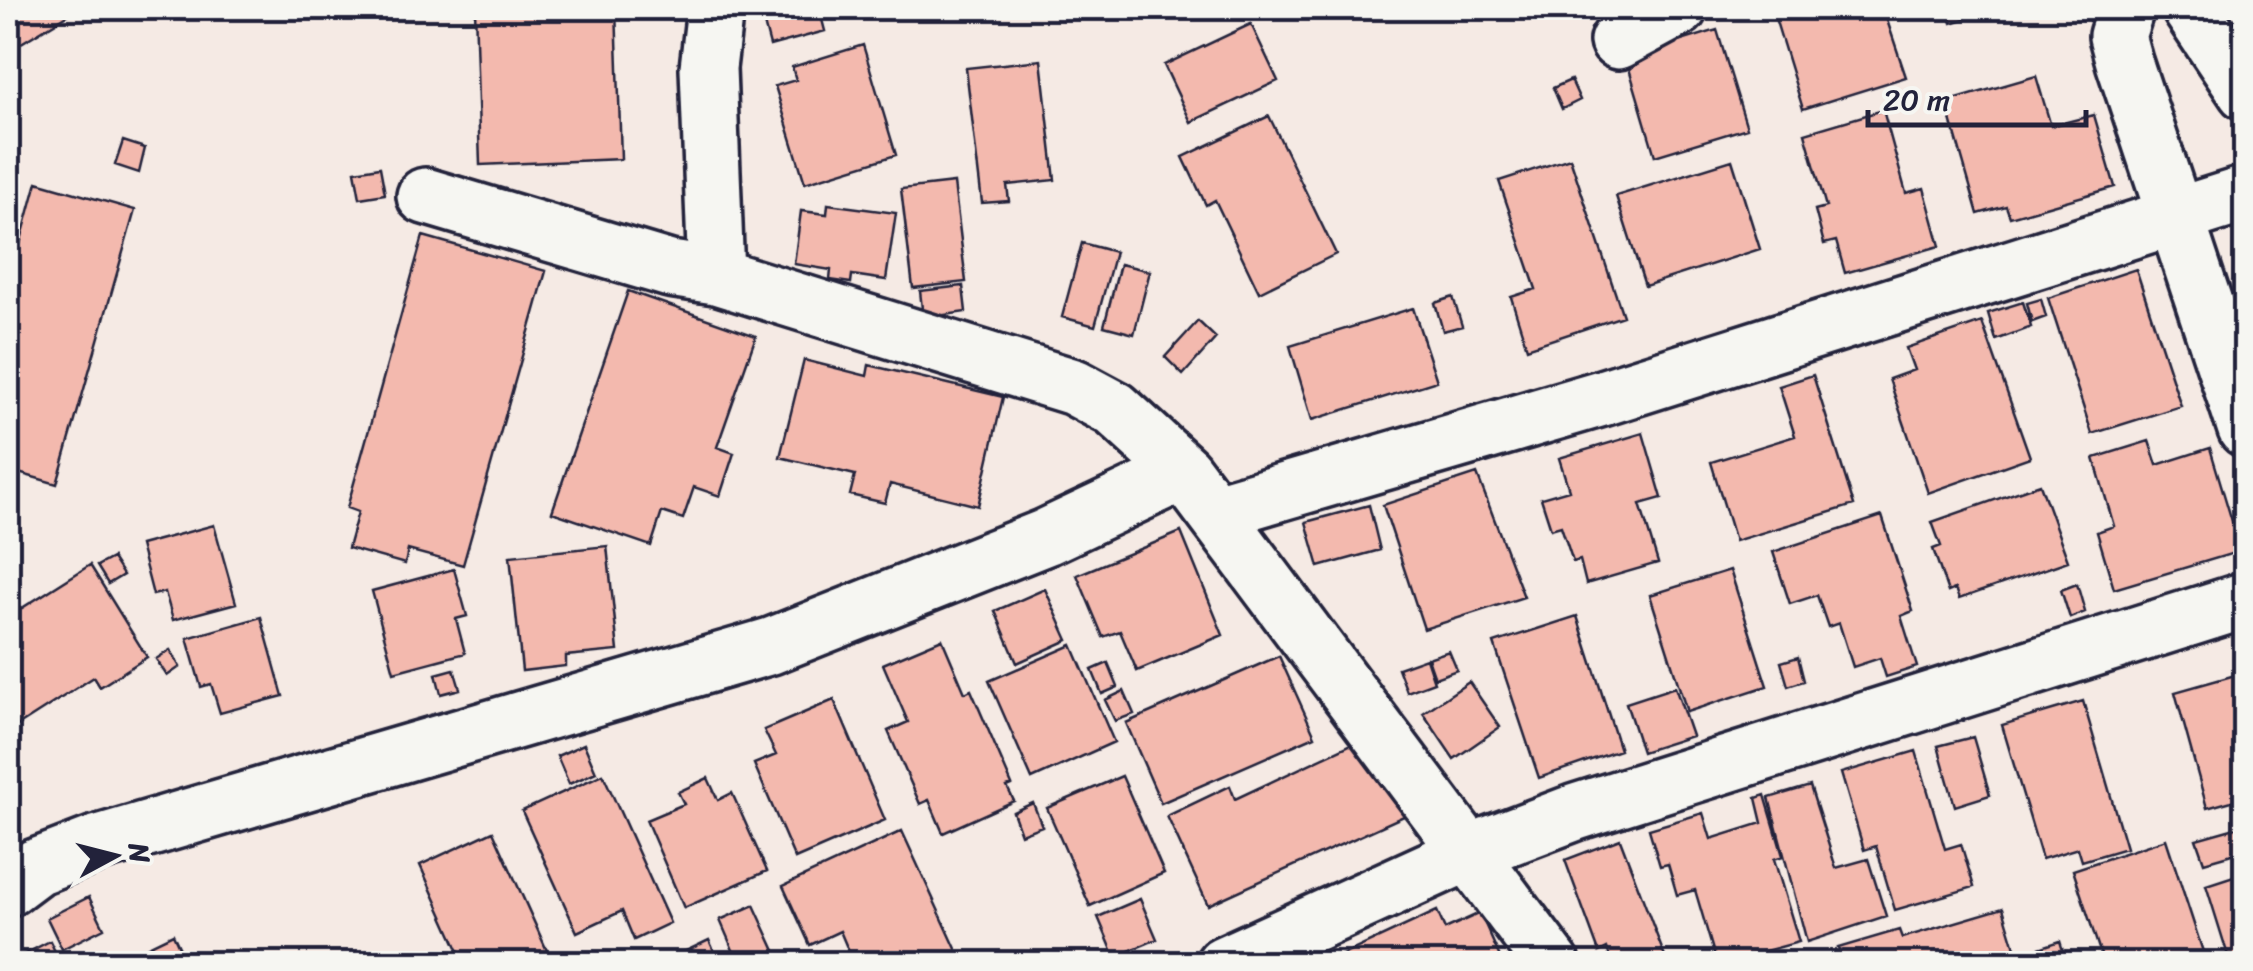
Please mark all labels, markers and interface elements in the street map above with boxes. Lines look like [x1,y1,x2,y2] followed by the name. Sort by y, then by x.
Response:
[1868,65,2086,127] scale bar
[1883,73,1950,127] text: 20 m
[65,806,165,906] north arrow
[114,839,165,866] text: N

